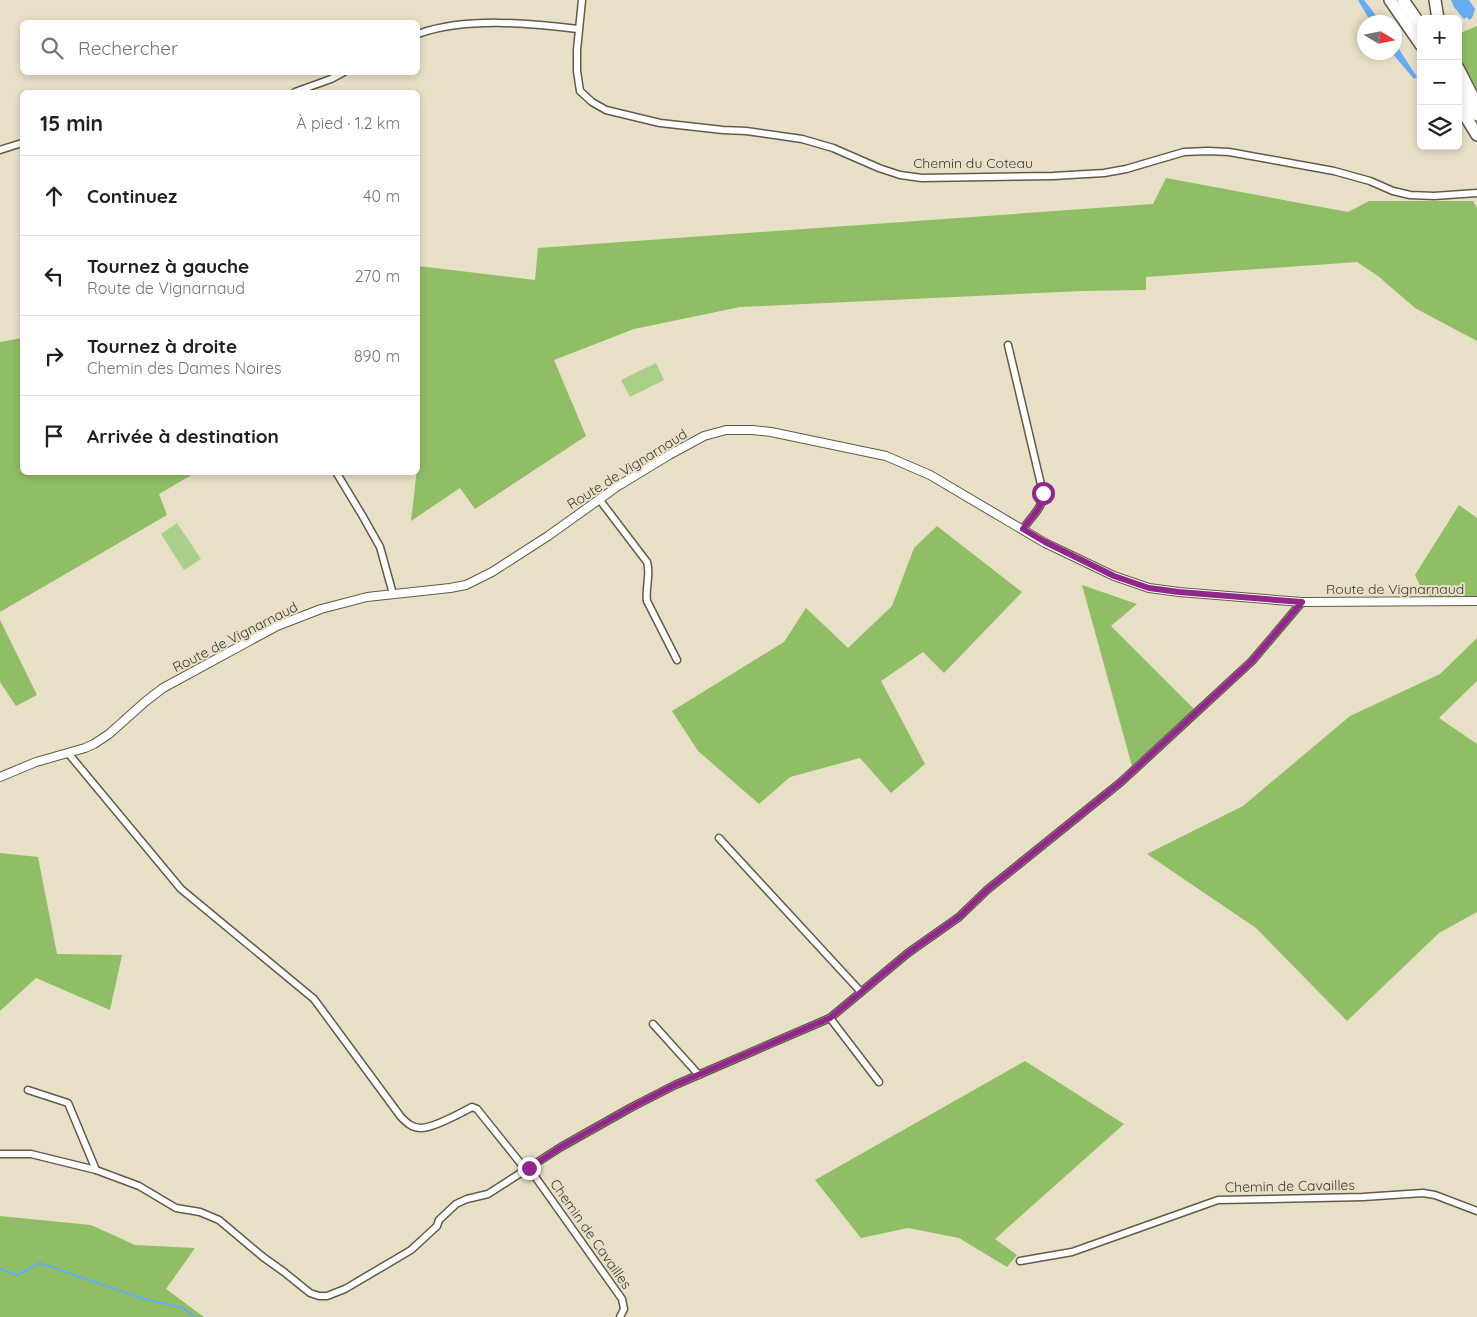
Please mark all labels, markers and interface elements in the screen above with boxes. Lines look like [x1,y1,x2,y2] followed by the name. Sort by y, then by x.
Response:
[1357,15,1402,60] north arrow
[1417,15,1462,150] map controls
[1417,15,1462,60] button: +
[20,20,420,75] search box
[38,34,66,62] icon: search
[78,36,178,60] text: Rechercher
[1417,60,1462,105] button: −
[1417,105,1462,150] button: layers
[40,110,103,136] text: 15 min
[296,113,400,133] text: À pied · 1.2 km
[913,154,1033,172] street label: Chemin du Coteau
[40,182,68,210] icon: ahead
[87,184,177,208] text: Continuez
[363,186,400,206] text: 40 m
[87,254,249,278] text: Tournez à gauche
[40,262,68,290] icon: left
[355,266,400,286] text: 270 m
[87,278,245,298] text: Route de Vignarnaud
[87,334,237,358] text: Tournez à droite
[40,342,68,370] icon: right
[354,346,400,366] text: 890 m
[87,358,282,378] text: Chemin des Dames Noires
[40,422,68,450] icon: arrive
[87,424,279,448] text: Arrivée à destination
[564,425,690,513] street label: Route de Vignarnaud
[1032,482,1055,505] route start
[1326,580,1464,598] street label: Route de Vignarnaud
[169,598,301,676] street label: Route de Vignarnaud
[518,1157,541,1180] route end
[546,1176,636,1292] street label: Chemin de Cavailles
[1225,1176,1355,1196] street label: Chemin de Cavailles

